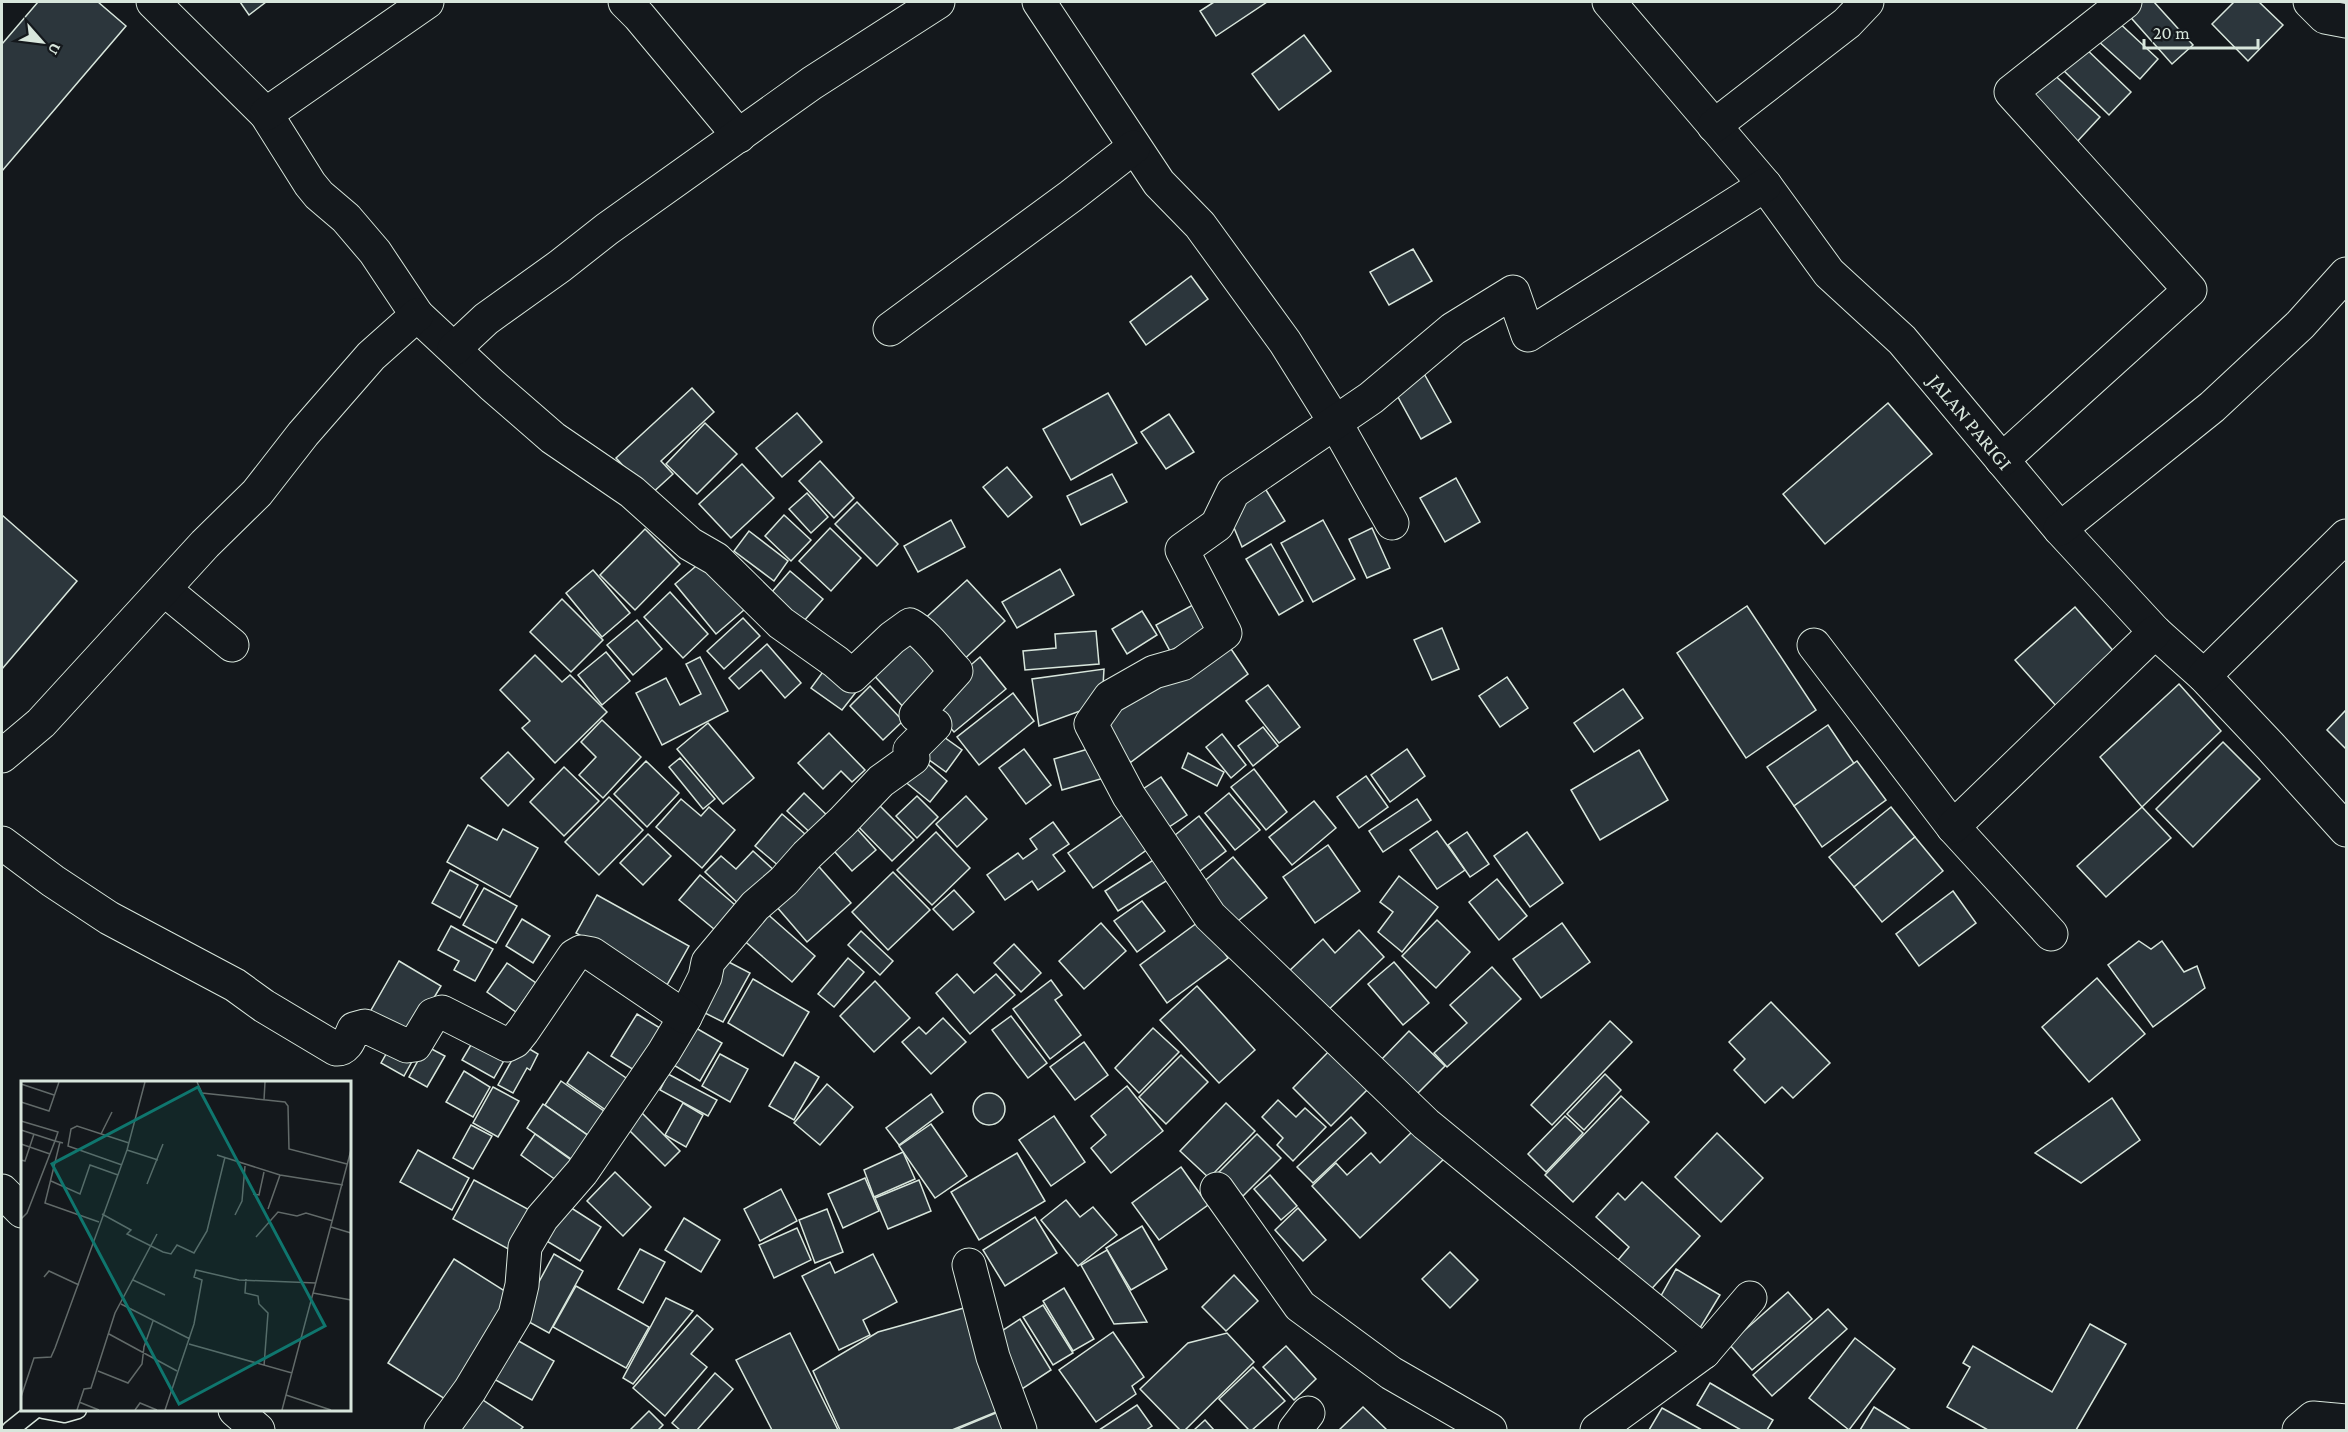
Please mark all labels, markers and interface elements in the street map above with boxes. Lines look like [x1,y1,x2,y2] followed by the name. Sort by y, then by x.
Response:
[12,12,72,72] north arrow
[2144,12,2258,50] scale bar
[2153,23,2190,43] text: 20 m
[45,40,65,58] text: U
[1922,368,2017,475] street label: JALAN PARIGI
[21,1081,351,1411] inset map

